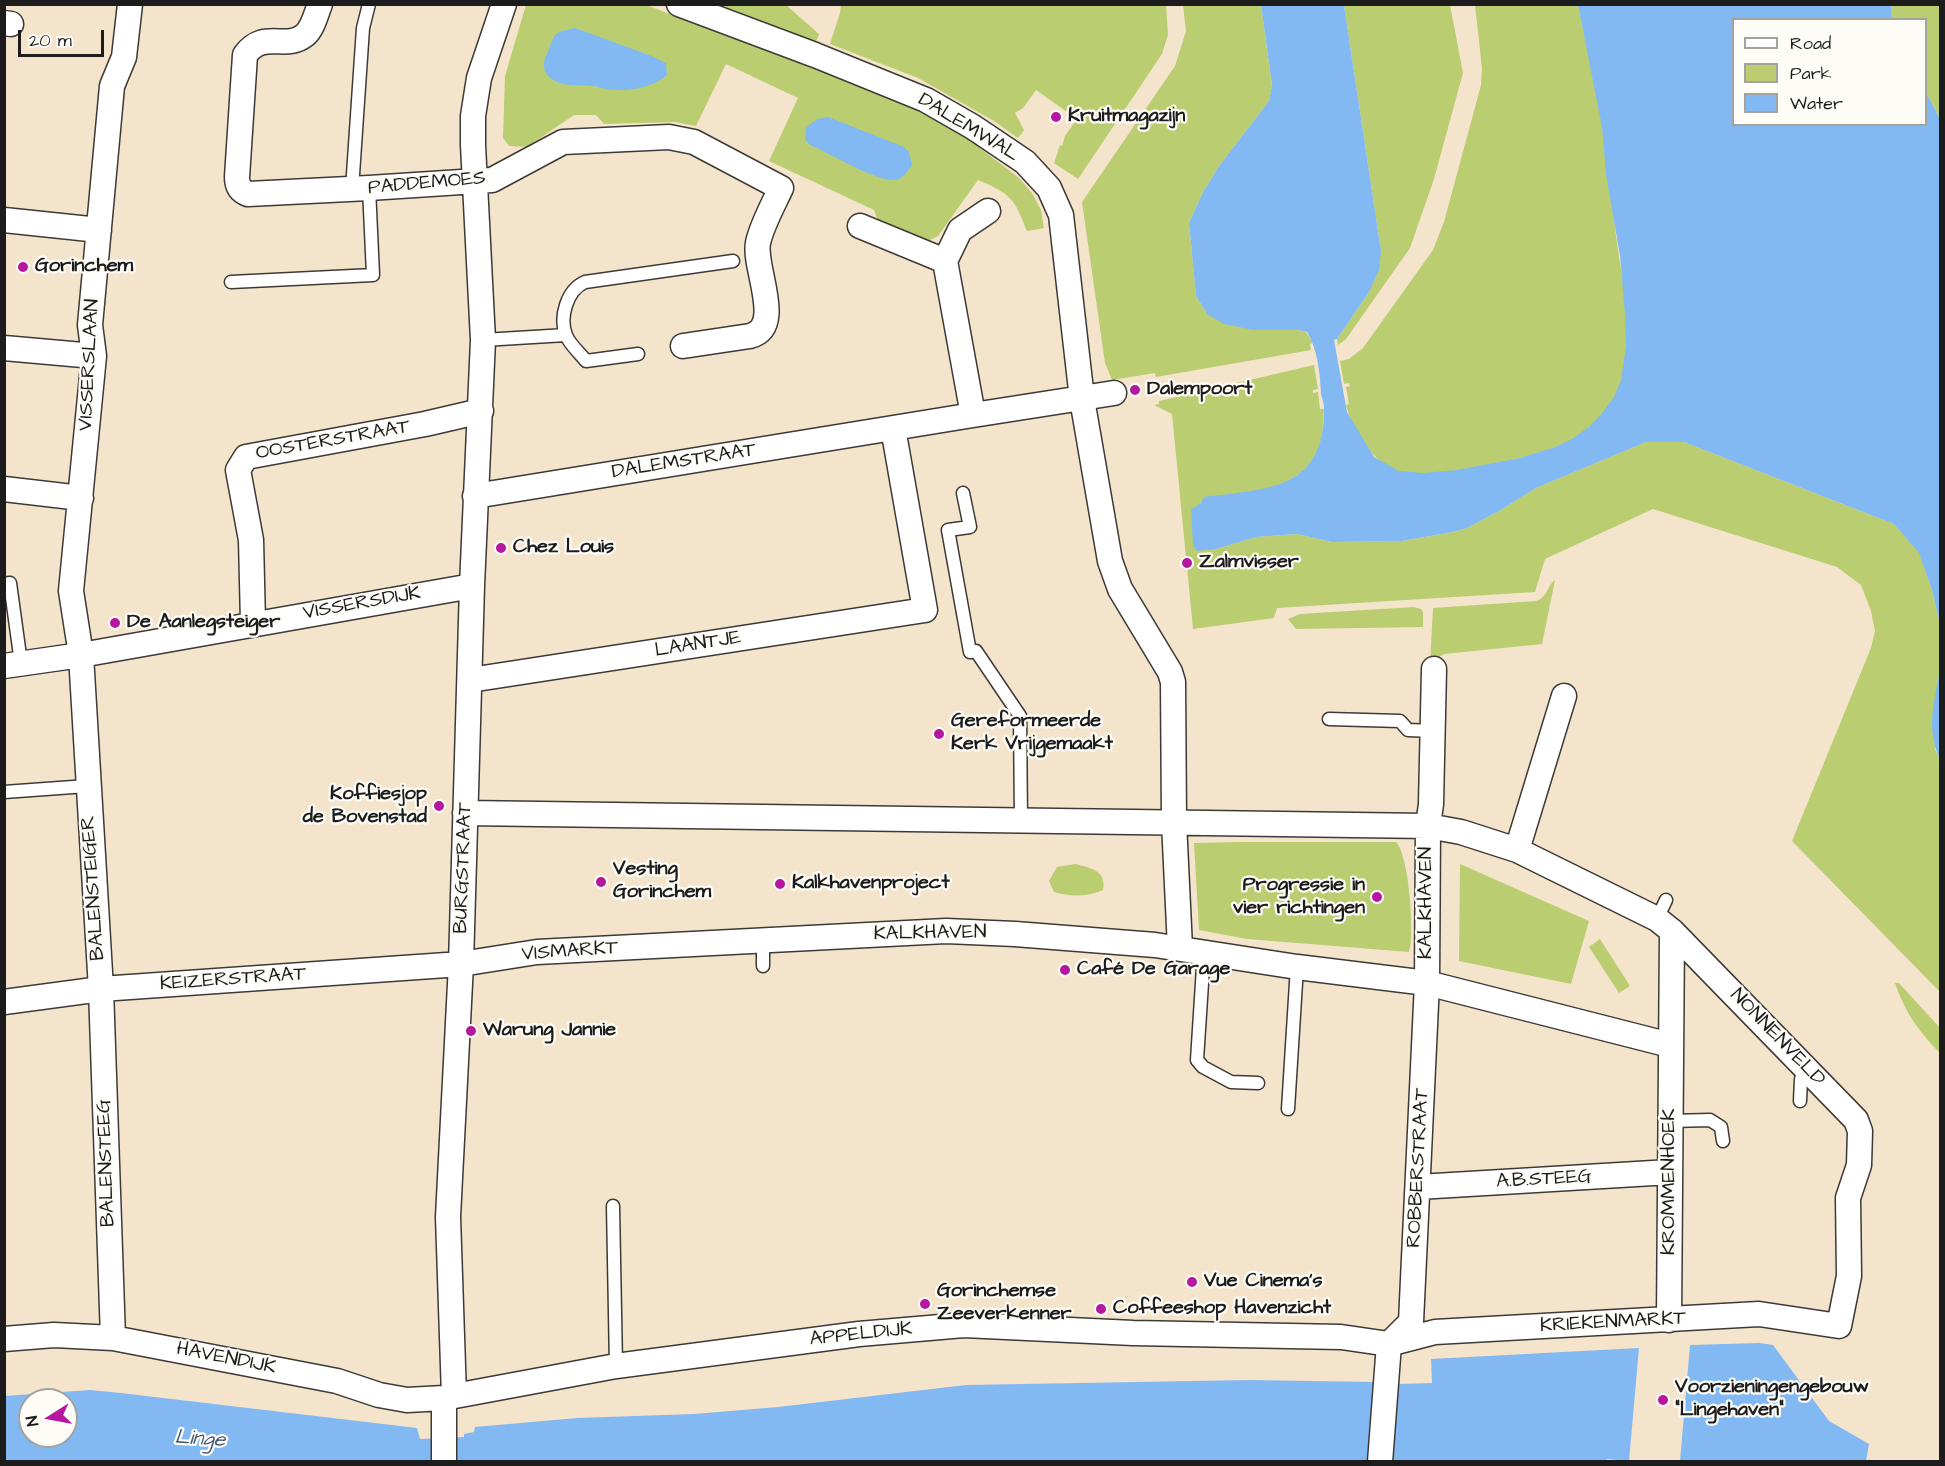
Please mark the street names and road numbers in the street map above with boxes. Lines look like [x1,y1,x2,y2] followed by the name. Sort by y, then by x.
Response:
[913,88,1023,168] street label: DALEMWAL
[367,167,487,201] street label: PADDEMOES
[75,298,105,432] street label: VISSERSLAAN
[254,416,412,466] street label: OOSTERSTRAAT
[610,439,758,485] street label: DALEMSTRAAT
[301,582,423,626] street label: VISSERSDIJK
[653,626,743,664] street label: LAANTJE
[450,802,478,934] street label: BURGSTRAAT
[77,815,111,961] street label: BALENSTEIGER
[1415,847,1439,959] street label: KALKHAVEN
[873,921,987,947] street label: KALKHAVEN
[521,937,619,967] street label: VISMARKT
[159,963,307,997] street label: KEIZERSTRAAT
[1724,984,1830,1092] street label: NONNENVELD
[1403,1088,1435,1248] street label: ROBBERSTRAAT
[93,1099,121,1227] street label: BALENSTEEG
[1658,1109,1682,1255] street label: KROMMENHOEK
[1496,1166,1592,1194] street label: A.B.STEEG
[1540,1307,1686,1339] street label: KRIEKENMARKT
[809,1318,913,1352] street label: APPELDIJK
[174,1338,278,1380] street label: HAVENDIJK

